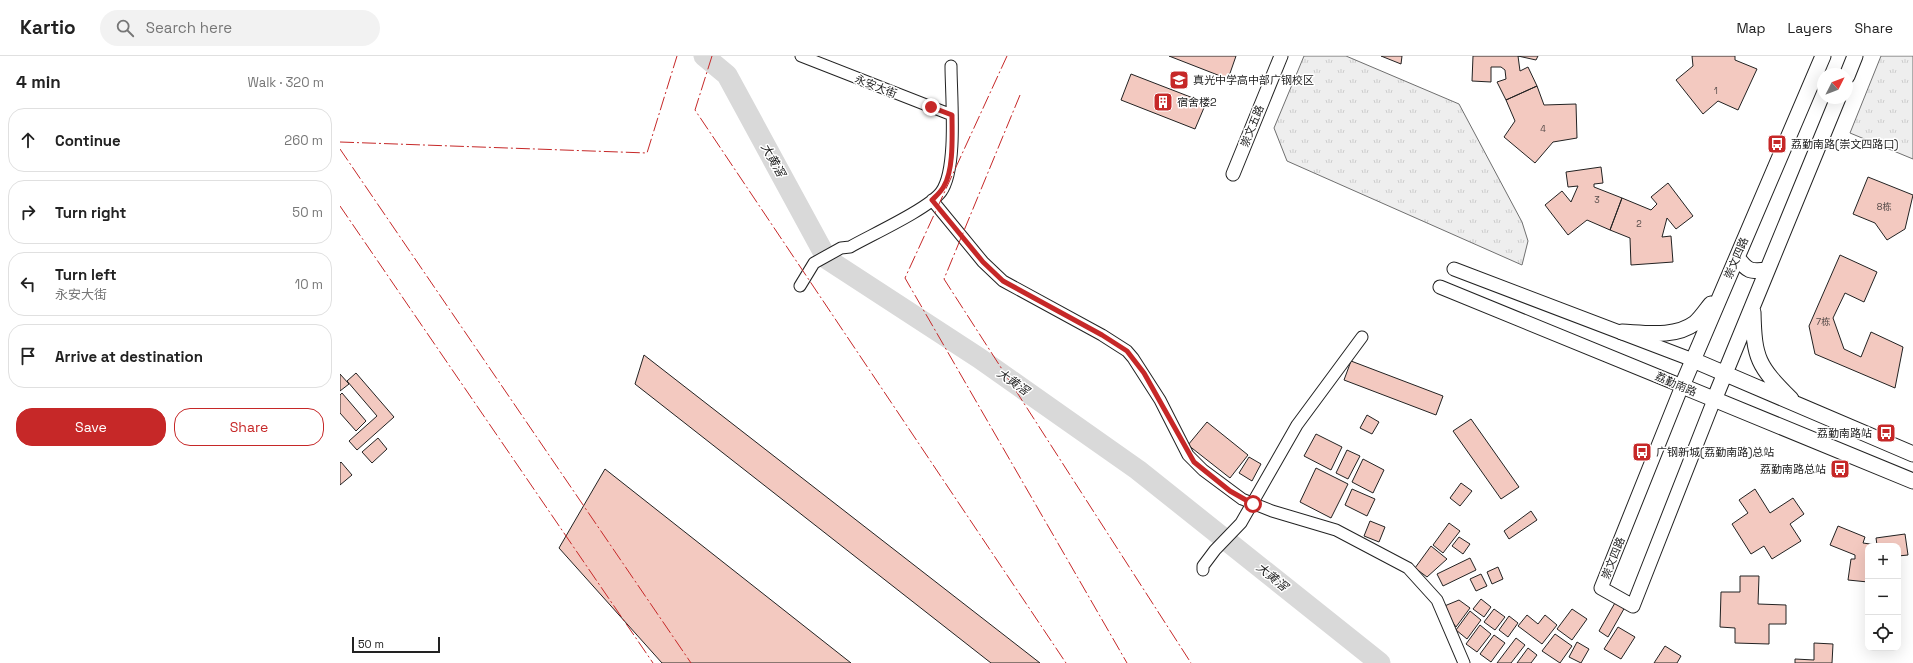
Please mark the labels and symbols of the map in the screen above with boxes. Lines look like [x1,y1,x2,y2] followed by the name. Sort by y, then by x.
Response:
[1817,68,1853,104] north arrow
[1168,69,1190,91] school or university icon: 真光中学高中部广钢校区
[853,72,899,100] street label: 永安大街
[1193,73,1314,87] place label: 真光中学高中部广钢校区
[1714,85,1718,97] house number: 1
[1152,91,1174,113] building icon: 宿舍楼2
[1177,95,1217,109] place label: 宿舍楼2
[922,98,940,116] route end
[1237,103,1267,149] street label: 崇文五路
[1540,123,1546,135] house number: 4
[1766,133,1788,155] bus stop icon: 荔勤南路(崇文四路口)
[1791,137,1898,151] place label: 荔勤南路(崇文四路口)
[757,140,790,181] water label: 大黄滘
[1594,194,1600,206] house number: 3
[1877,201,1891,213] house number: 8栋
[1636,218,1642,230] house number: 2
[1721,235,1751,281] street label: 崇文四路
[1816,316,1830,328] house number: 7栋
[994,365,1034,400] water label: 大黄滘
[1653,369,1699,399] street label: 荔勤南路
[1875,422,1897,444] bus stop icon: 荔勤南路站
[1817,426,1872,440] place label: 荔勤南路站
[1631,441,1653,463] bus stop icon: 广钢新城(荔勤南路)总站
[1656,445,1774,459] place label: 广钢新城(荔勤南路)总站
[1829,458,1851,480] bus stop icon: 荔勤南路总站
[1760,462,1826,476] place label: 荔勤南路总站
[1244,495,1262,513] route start
[1598,535,1628,581] street label: 崇文四路
[1253,559,1293,596] water label: 大黄滘
[352,635,440,654] scale bar

